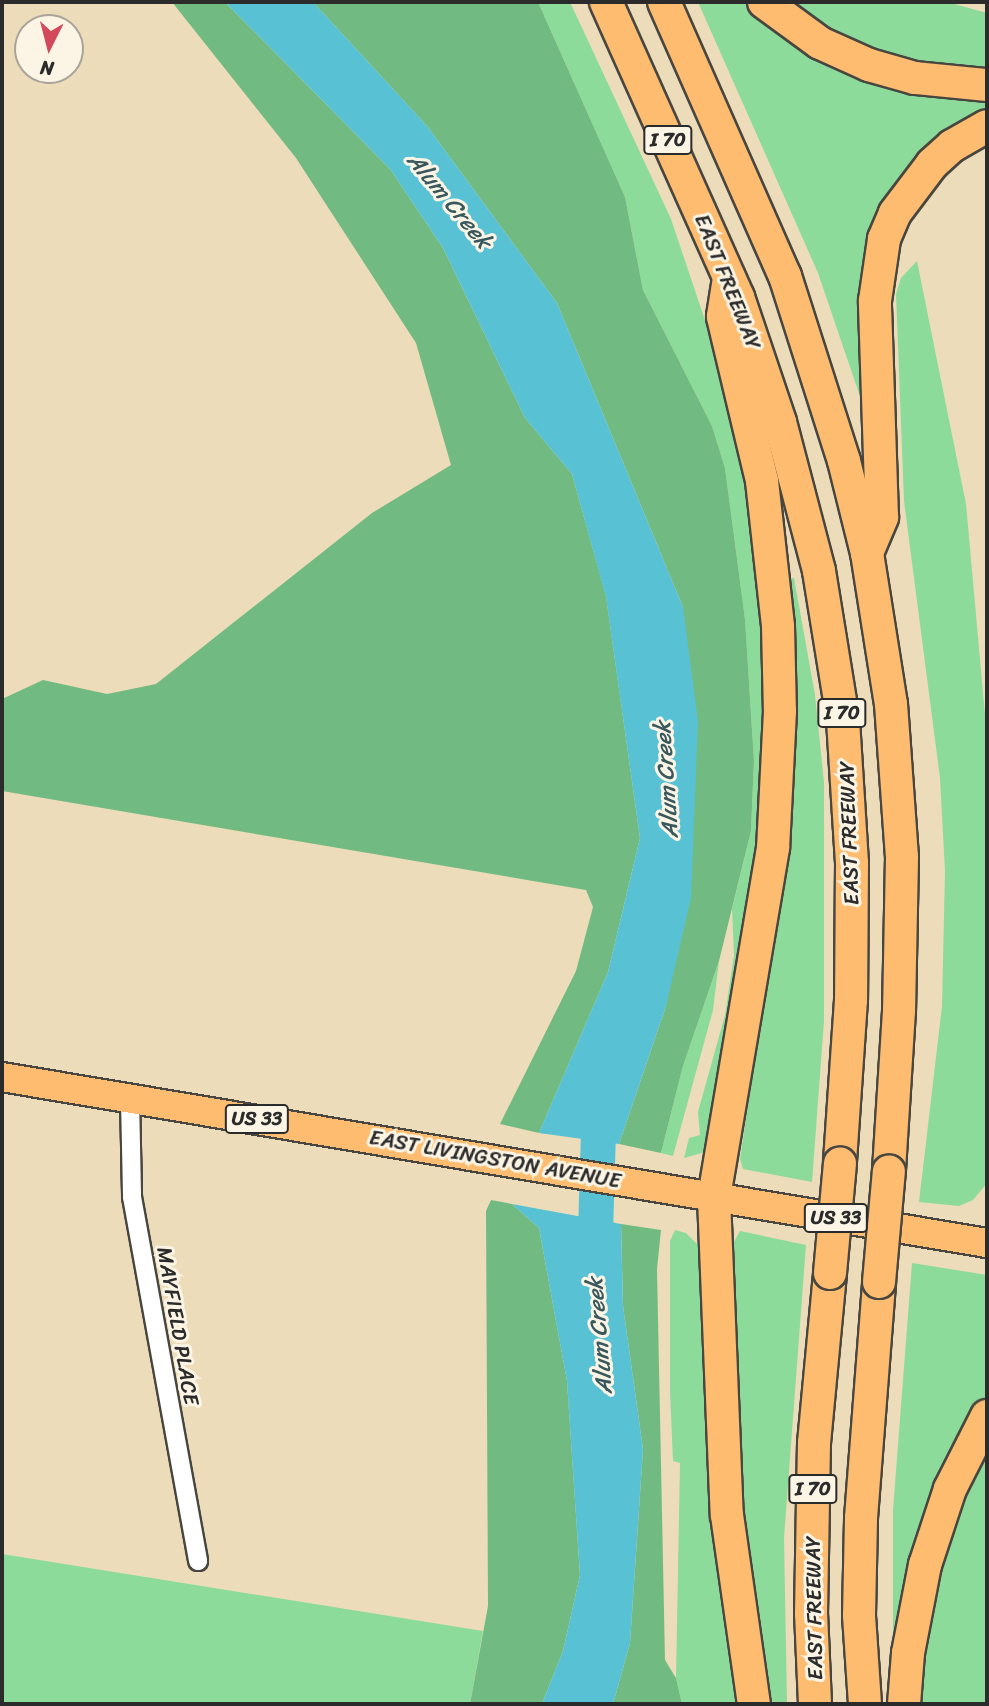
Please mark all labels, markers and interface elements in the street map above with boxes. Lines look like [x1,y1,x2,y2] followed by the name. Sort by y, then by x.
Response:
[14,14,84,84] north arrow
[39,51,55,85] text: N
[642,124,694,156] road number: I 70
[401,147,497,255] water label: Alum Creek
[689,210,767,354] street label: EAST FREEWAY
[816,698,868,728] road number: I 70
[649,721,685,839] water label: Alum Creek
[834,760,864,906] street label: EAST FREEWAY
[224,1104,290,1134] road number: US 33
[367,1124,623,1194] street label: EAST LIVINGSTON AVENUE
[803,1202,869,1234] road number: US 33
[152,1245,204,1407] street label: MAYFIELD PLACE
[581,1276,619,1396] water label: Alum Creek
[787,1474,839,1504] road number: I 70
[800,1535,828,1681] street label: EAST FREEWAY

